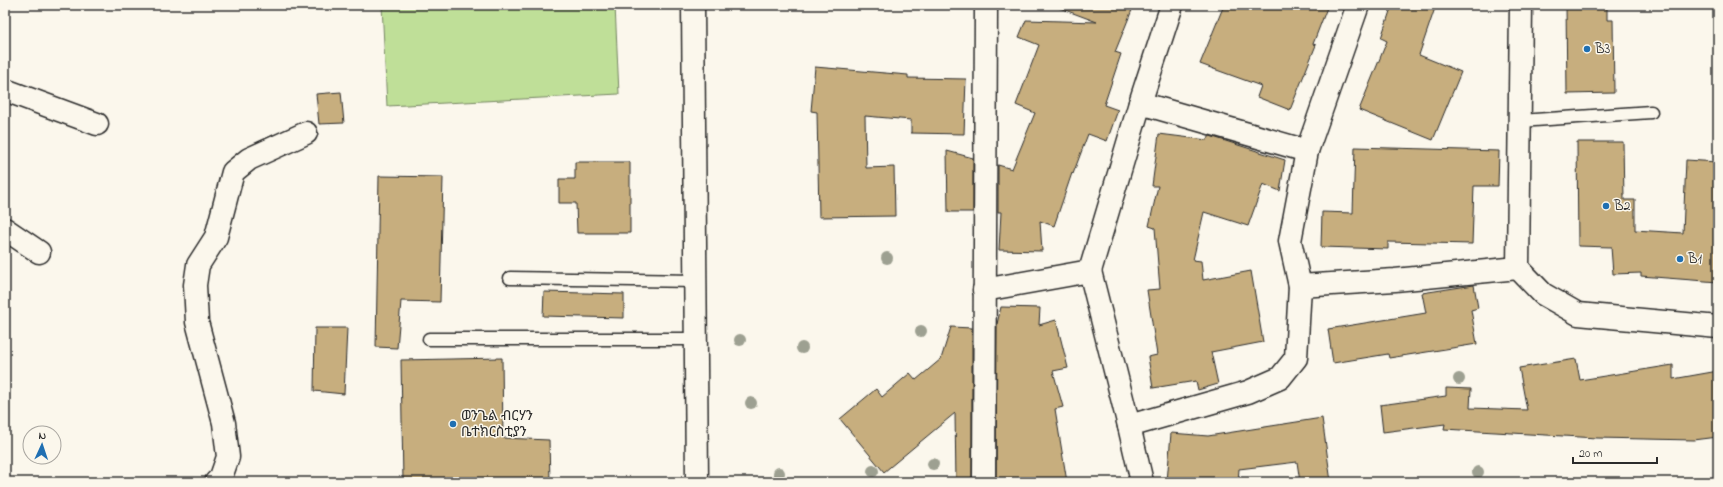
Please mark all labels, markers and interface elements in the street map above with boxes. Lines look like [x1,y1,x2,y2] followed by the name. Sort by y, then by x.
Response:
[1594,39,1610,60] place label: B3
[1582,44,1592,54] marker: B3
[1613,196,1630,217] place label: B2
[1601,201,1611,211] marker: B2
[1687,249,1702,270] place label: B1
[1675,254,1685,264] marker: B1
[461,406,533,443] place label: ወንጌል ብርሃን ቤተክርስቲያን
[448,419,458,429] marker: ወንጌል ብርሃን ቤተክርስቲያን
[22,425,62,465] north arrow
[38,428,47,444] text: N
[1573,439,1657,465] scale bar
[1579,445,1602,463] text: 20 m

